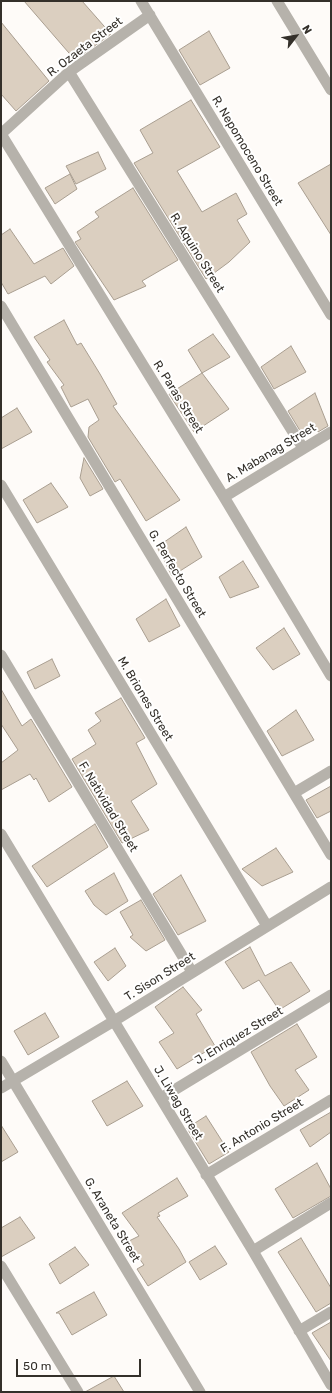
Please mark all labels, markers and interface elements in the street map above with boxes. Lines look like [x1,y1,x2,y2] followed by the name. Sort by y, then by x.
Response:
[45,14,125,80] street label: R. Ozaeta Street
[276,16,316,56] north arrow
[299,23,314,36] text: N
[208,93,286,209] street label: R. Nepomoceno Street
[167,211,227,295] street label: R. Aquino Street
[150,358,206,436] street label: R. Paras Street
[223,420,319,486] street label: A. Mabanag Street
[145,527,209,621] street label: G. Perfecto Street
[114,654,176,744] street label: M. Briones Street
[75,759,141,855] street label: F. Natividad Street
[122,950,198,1004] street label: T. Sison Street
[192,1004,286,1068] street label: J. Enriquez Street
[150,1063,206,1143] street label: J. Liwag Street
[218,1096,306,1156] street label: F. Antonio Street
[81,1175,143,1265] street label: G. Araneta Street
[18,1351,143,1377] scale bar
[23,1359,51,1373] text: 50 m

